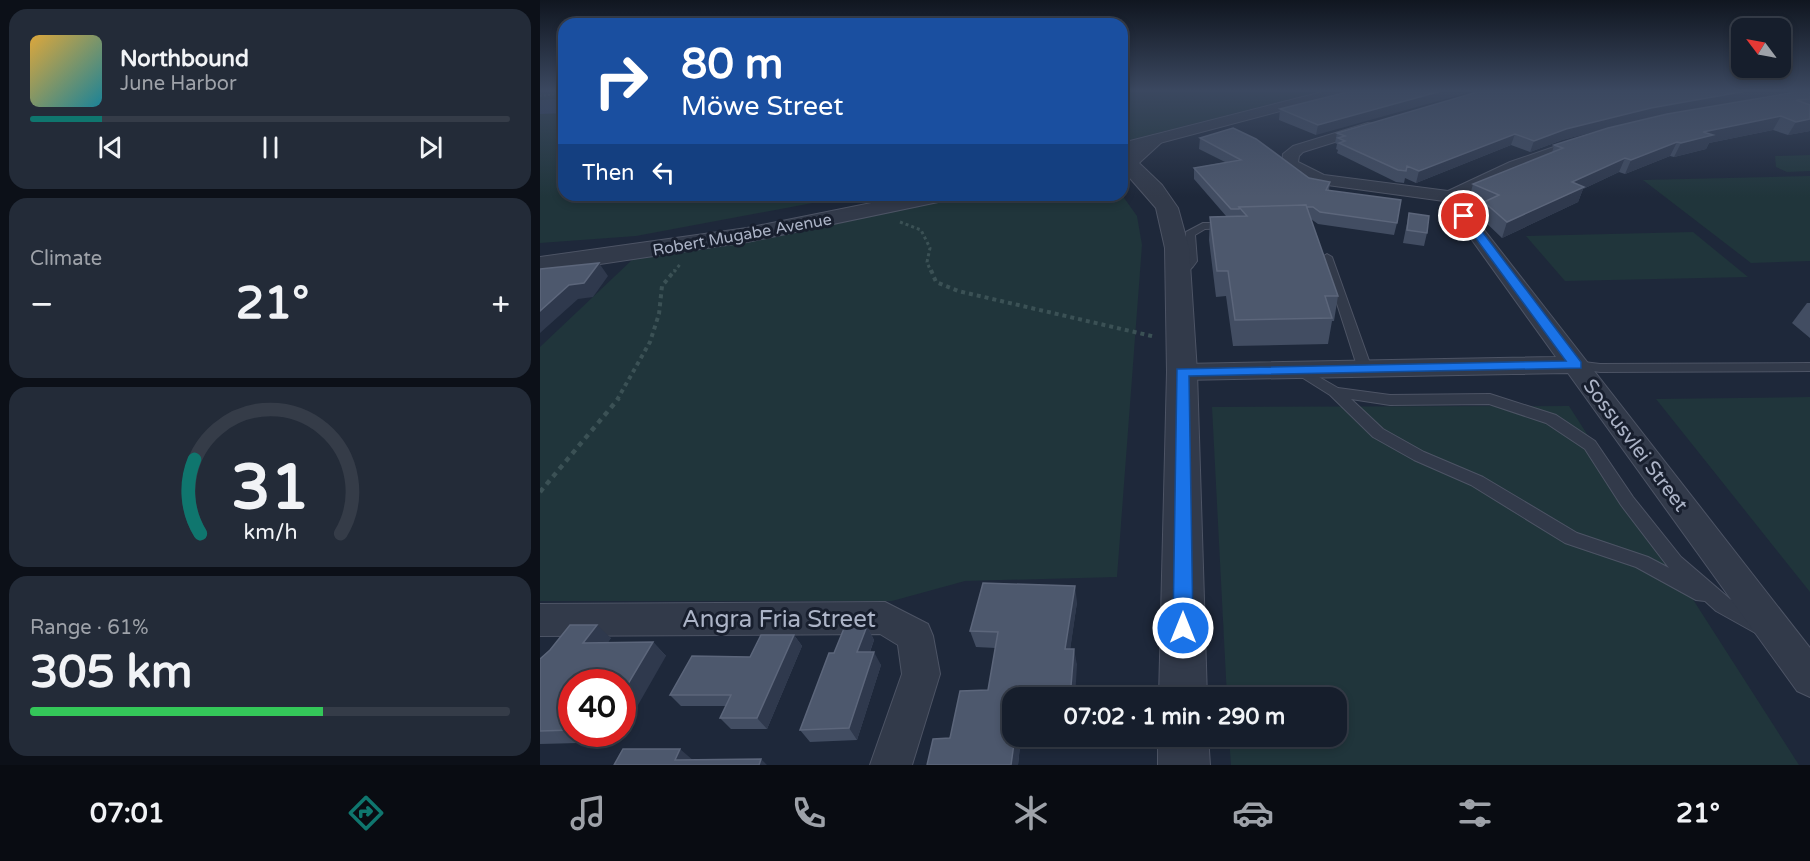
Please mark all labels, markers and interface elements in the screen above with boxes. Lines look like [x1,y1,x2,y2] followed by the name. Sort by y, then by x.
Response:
[1731,18,1791,78] north arrow
[1731,18,1791,78] map controls
[681,39,783,90] text: 80 m
[582,42,660,120] icon: right
[120,46,249,72] text: Northbound
[120,72,237,96] text: June Harbor
[681,90,844,123] text: Möwe Street
[94,131,127,164] icon: previous
[254,131,287,164] icon: pause
[414,131,447,164] icon: next
[647,156,680,189] icon: left
[582,160,635,186] text: Then
[1438,190,1489,241] pin
[1447,199,1480,232] icon: arrive
[651,209,833,261] street label: Robert Mugabe Avenue
[30,247,102,271] text: Climate
[236,277,309,331] text: 21°
[30,285,54,324] text: −
[491,285,510,324] text: +
[1578,375,1693,517] street label: Sossusvlei Street
[231,451,309,526] text: 31
[243,519,297,545] text: km/h
[1151,596,1215,660] position arrow
[682,605,876,634] street label: Angra Fria Street
[30,616,149,640] text: Range · 61%
[30,646,192,700] text: 305 km
[558,669,636,747] speed limit sign: 40
[1064,704,1285,730] text: 07:02 · 1 min · 290 m
[345,792,387,834] icon: directions
[567,792,609,834] icon: music
[788,792,830,834] icon: phone
[1010,792,1052,834] icon: climate
[1232,792,1274,834] icon: car
[1454,792,1496,834] icon: filters
[90,797,165,830] text: 07:01
[1676,797,1720,830] text: 21°

